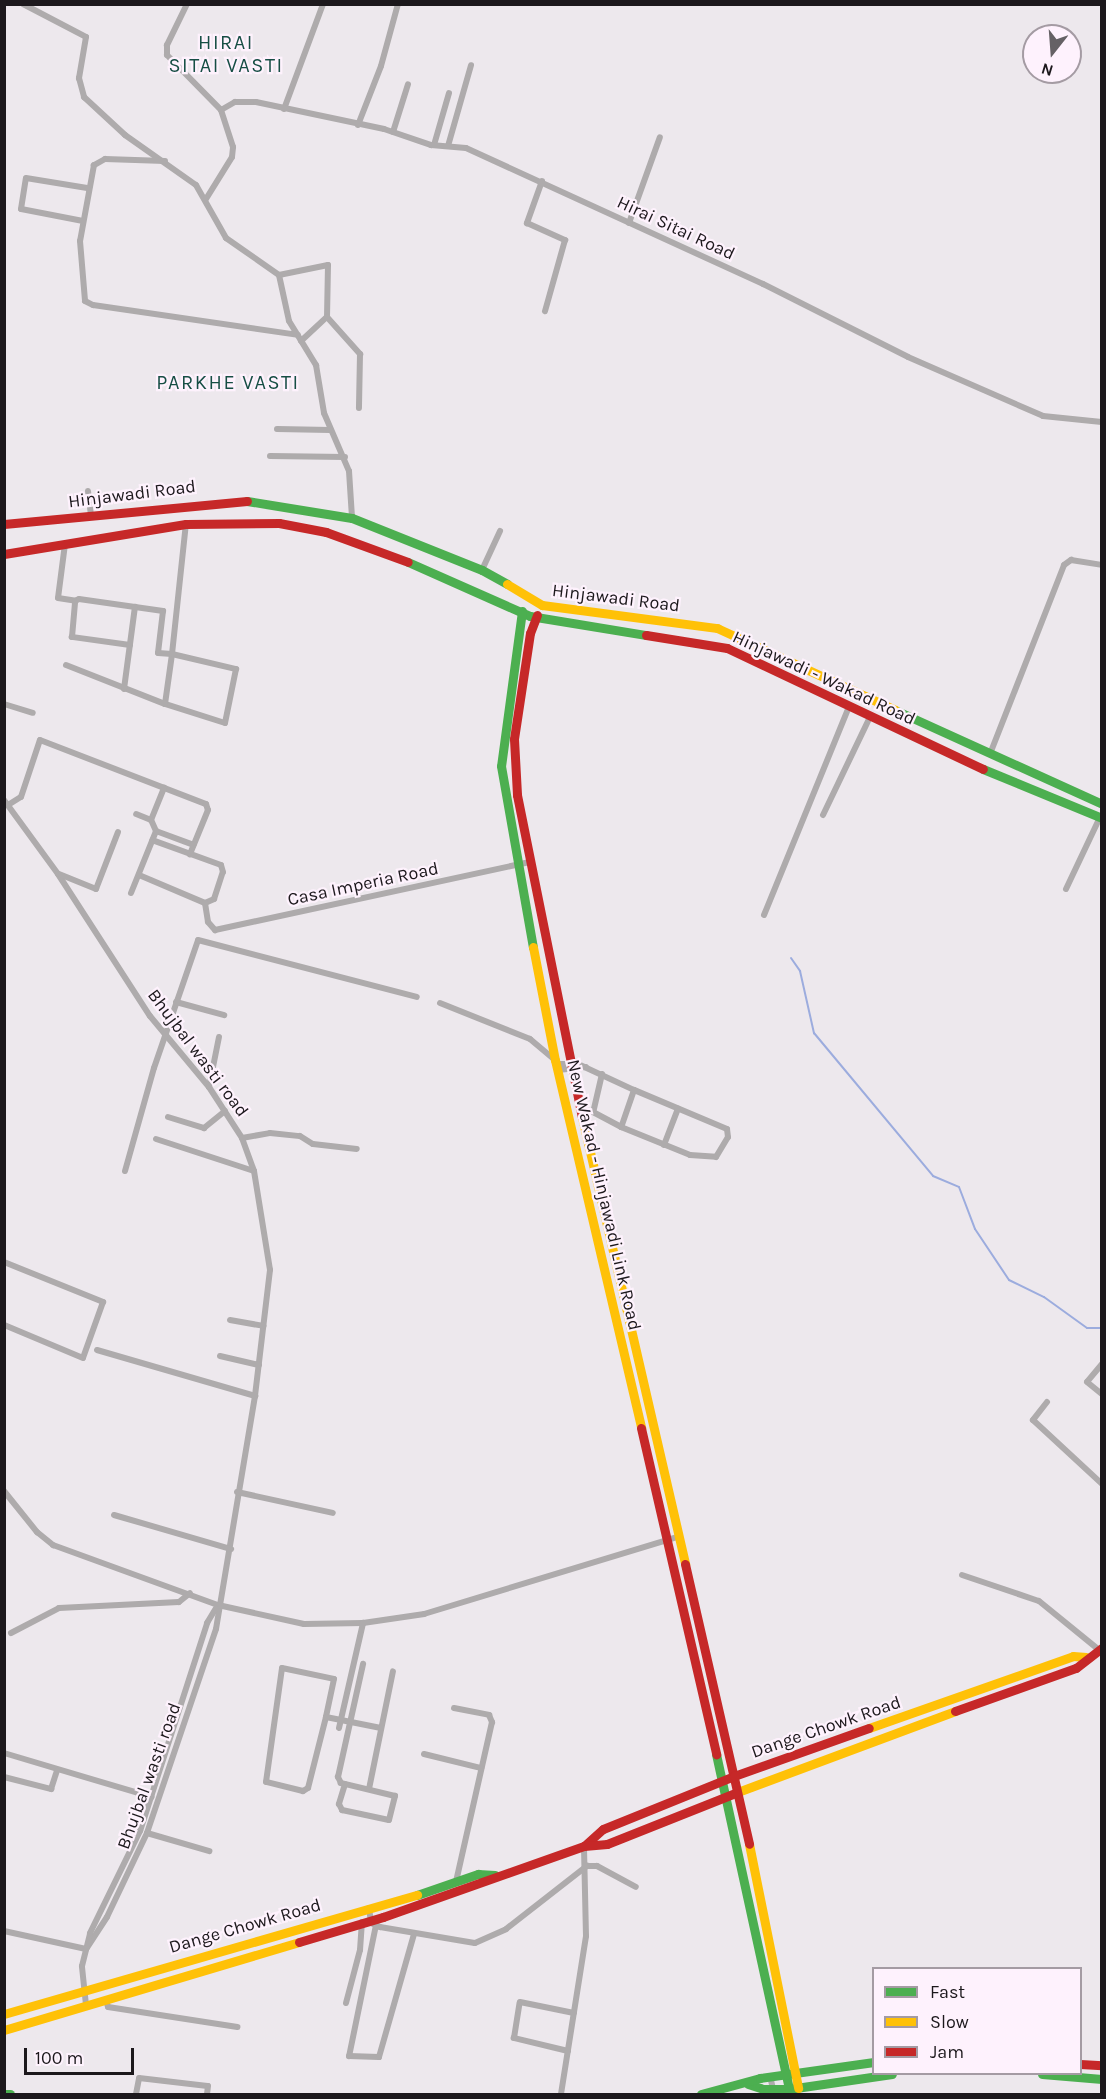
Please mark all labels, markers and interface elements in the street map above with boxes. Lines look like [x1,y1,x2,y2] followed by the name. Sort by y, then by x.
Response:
[1022,24,1082,84] north arrow
[168,31,284,78] district label: HIRAI SITAI VASTI
[1039,59,1055,81] text: N
[614,191,738,265] street label: Hirai Sitai Road
[156,370,300,394] district label: PARKHE VASTI
[67,475,197,513] street label: Hinjawadi Road
[551,579,681,617] street label: Hinjawadi Road
[729,626,919,730] street label: Hinjawadi - Wakad Road
[286,857,440,911] street label: Casa Imperia Road
[143,985,253,1121] street label: Bhujbal wasti road
[562,1057,646,1333] street label: New Wakad - Hinjawadi Link Road
[748,1691,904,1763] street label: Dange Chowk Road
[112,1700,186,1852] street label: Bhujbal wasti road
[167,1894,323,1958] street label: Dange Chowk Road
[872,1967,1082,2075] legend
[930,1981,965,2003] text: Fast
[930,2011,969,2033] text: Slow
[27,2036,136,2074] scale bar
[930,2041,964,2063] text: Jam
[35,2047,83,2069] text: 100 m

